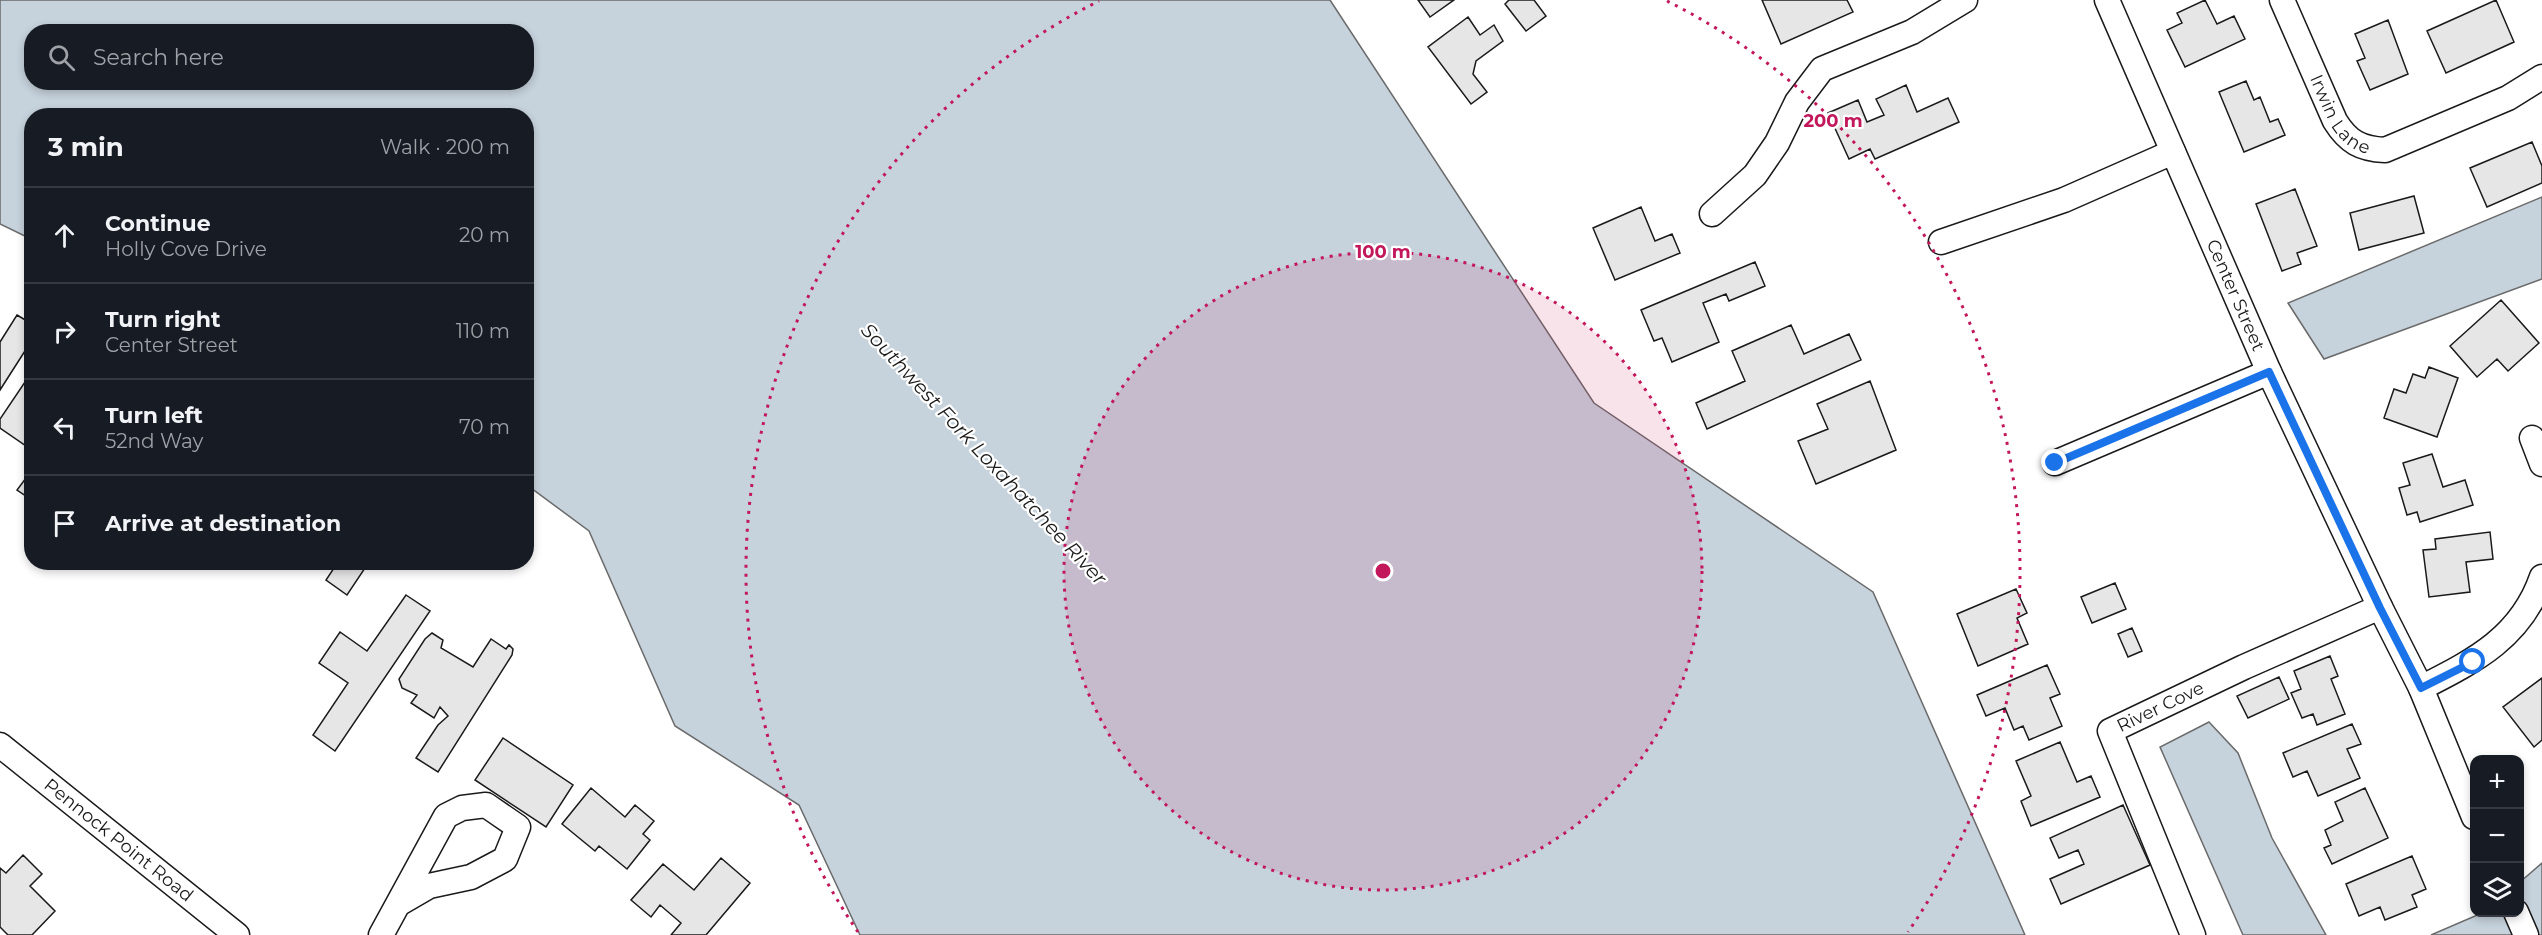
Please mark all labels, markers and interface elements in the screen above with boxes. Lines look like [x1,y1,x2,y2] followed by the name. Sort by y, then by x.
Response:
[24,24,534,90] search box
[45,41,78,74] icon: search
[93,44,224,71] text: Search here
[2305,71,2373,159] street label: Irwin Lane
[1803,110,1863,132] text: 200 m
[48,131,124,163] text: 3 min
[380,135,510,159] text: Walk · 200 m
[105,210,211,237] text: Continue
[48,219,81,252] icon: ahead
[459,223,510,247] text: 20 m
[2202,236,2270,354] street label: Center Street
[105,237,267,261] text: Holly Cove Drive
[1355,241,1411,263] text: 100 m
[105,306,220,333] text: Turn right
[48,315,81,348] icon: right
[856,318,1112,591] water label: Southwest Fork Loxahatchee River
[456,319,510,343] text: 110 m
[105,333,238,357] text: Center Street
[105,402,203,429] text: Turn left
[48,411,81,444] icon: left
[459,415,510,439] text: 70 m
[105,429,203,453] text: 52nd Way
[2041,449,2067,475] route end
[48,507,81,540] icon: arrive
[105,510,341,537] text: Arrive at destination
[1373,561,1393,581] centre of rings
[2459,648,2485,674] route start
[2113,677,2208,737] street label: River Cove
[2470,755,2524,917] map controls
[2470,755,2524,809] button: +
[40,774,198,906] street label: Pennock Point Road
[2470,809,2524,863] button: −
[2470,863,2524,917] button: layers

